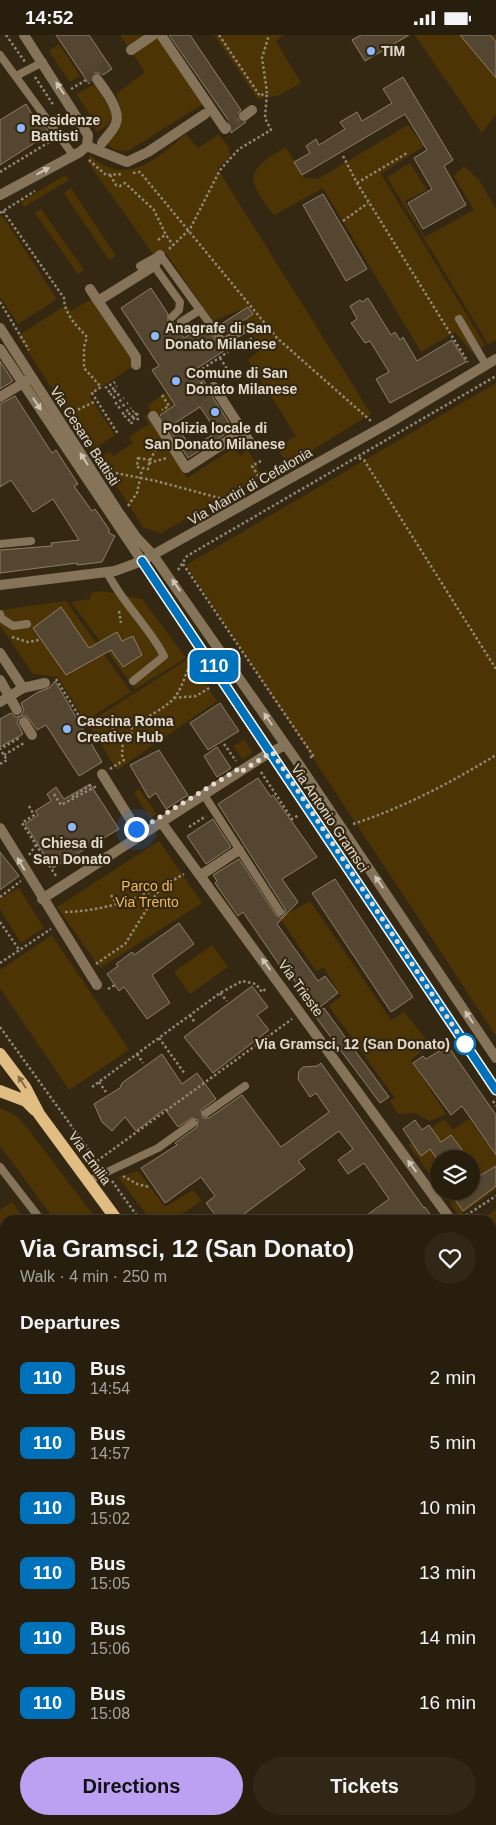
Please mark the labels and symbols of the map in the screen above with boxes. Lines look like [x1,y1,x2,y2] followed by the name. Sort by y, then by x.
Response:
[381,43,405,59] place label: TIM
[365,45,377,57] marker: TIM
[55,81,64,94] one-way arrow
[31,112,100,144] place label: Residenze Battisti
[15,122,27,134] marker: Residenze Battisti
[36,167,50,176] one-way arrow
[165,320,276,352] place label: Anagrafe di San Donato Milanese
[149,330,161,342] marker: Anagrafe di San Donato Milanese
[186,365,297,397] place label: Comune di San Donato Milanese
[170,375,182,387] marker: Comune di San Donato Milanese
[47,383,123,489] street label: Via Cesare Battisti
[32,398,41,411] one-way arrow
[209,406,221,418] marker: Polizia locale di San Donato Milanese
[145,420,286,452] place label: Polizia locale di San Donato Milanese
[185,444,315,528] street label: Via Martiri di Cefalonia
[79,452,89,466] one-way arrow
[171,578,181,592] one-way arrow
[185,650,243,682] line badge: 110
[263,712,273,726] one-way arrow
[77,713,174,745] place label: Cascina Roma Creative Hub
[61,723,73,735] marker: Cascina Roma Creative Hub
[288,761,372,875] street label: Via Antonio Gramsci
[124,817,149,842] your location
[66,821,78,833] marker: Chiesa di San Donato
[33,835,111,867] place label: Chiesa di San Donato
[17,857,26,870] one-way arrow
[374,876,383,889] one-way arrow
[115,878,179,910] park label: Parco di Via Trento
[261,957,271,970] one-way arrow
[275,957,327,1020] street label: Via Trieste
[464,1011,474,1024] one-way arrow
[454,1033,476,1055] marker: Via Gramsci, 12 (San Donato)
[255,1036,450,1052] place label: Via Gramsci, 12 (San Donato)
[17,1076,26,1089] one-way arrow
[65,1128,115,1188] street label: Via Emilia
[407,1160,418,1173] one-way arrow

